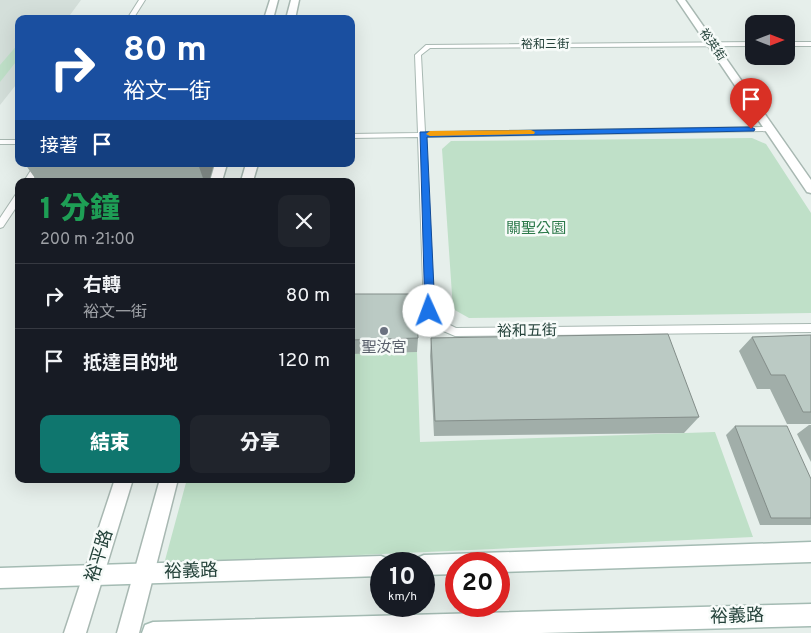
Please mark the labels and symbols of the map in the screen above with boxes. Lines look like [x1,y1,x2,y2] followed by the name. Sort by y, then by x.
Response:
[745,15,795,65] north arrow
[695,26,729,64] street label: 裕英街
[521,37,569,53] street label: 裕和三街
[730,78,772,129] pin
[506,220,566,239] park label: 關聖公園
[402,284,454,336] position arrow
[497,322,557,342] street label: 裕和五街
[378,325,390,337] marker: 聖汝宮
[361,339,407,358] place label: 聖汝宮
[81,527,119,585] street label: 裕平路
[445,552,510,617] speed limit sign: 20
[164,560,218,584] street label: 裕義路
[710,605,764,629] street label: 裕義路

